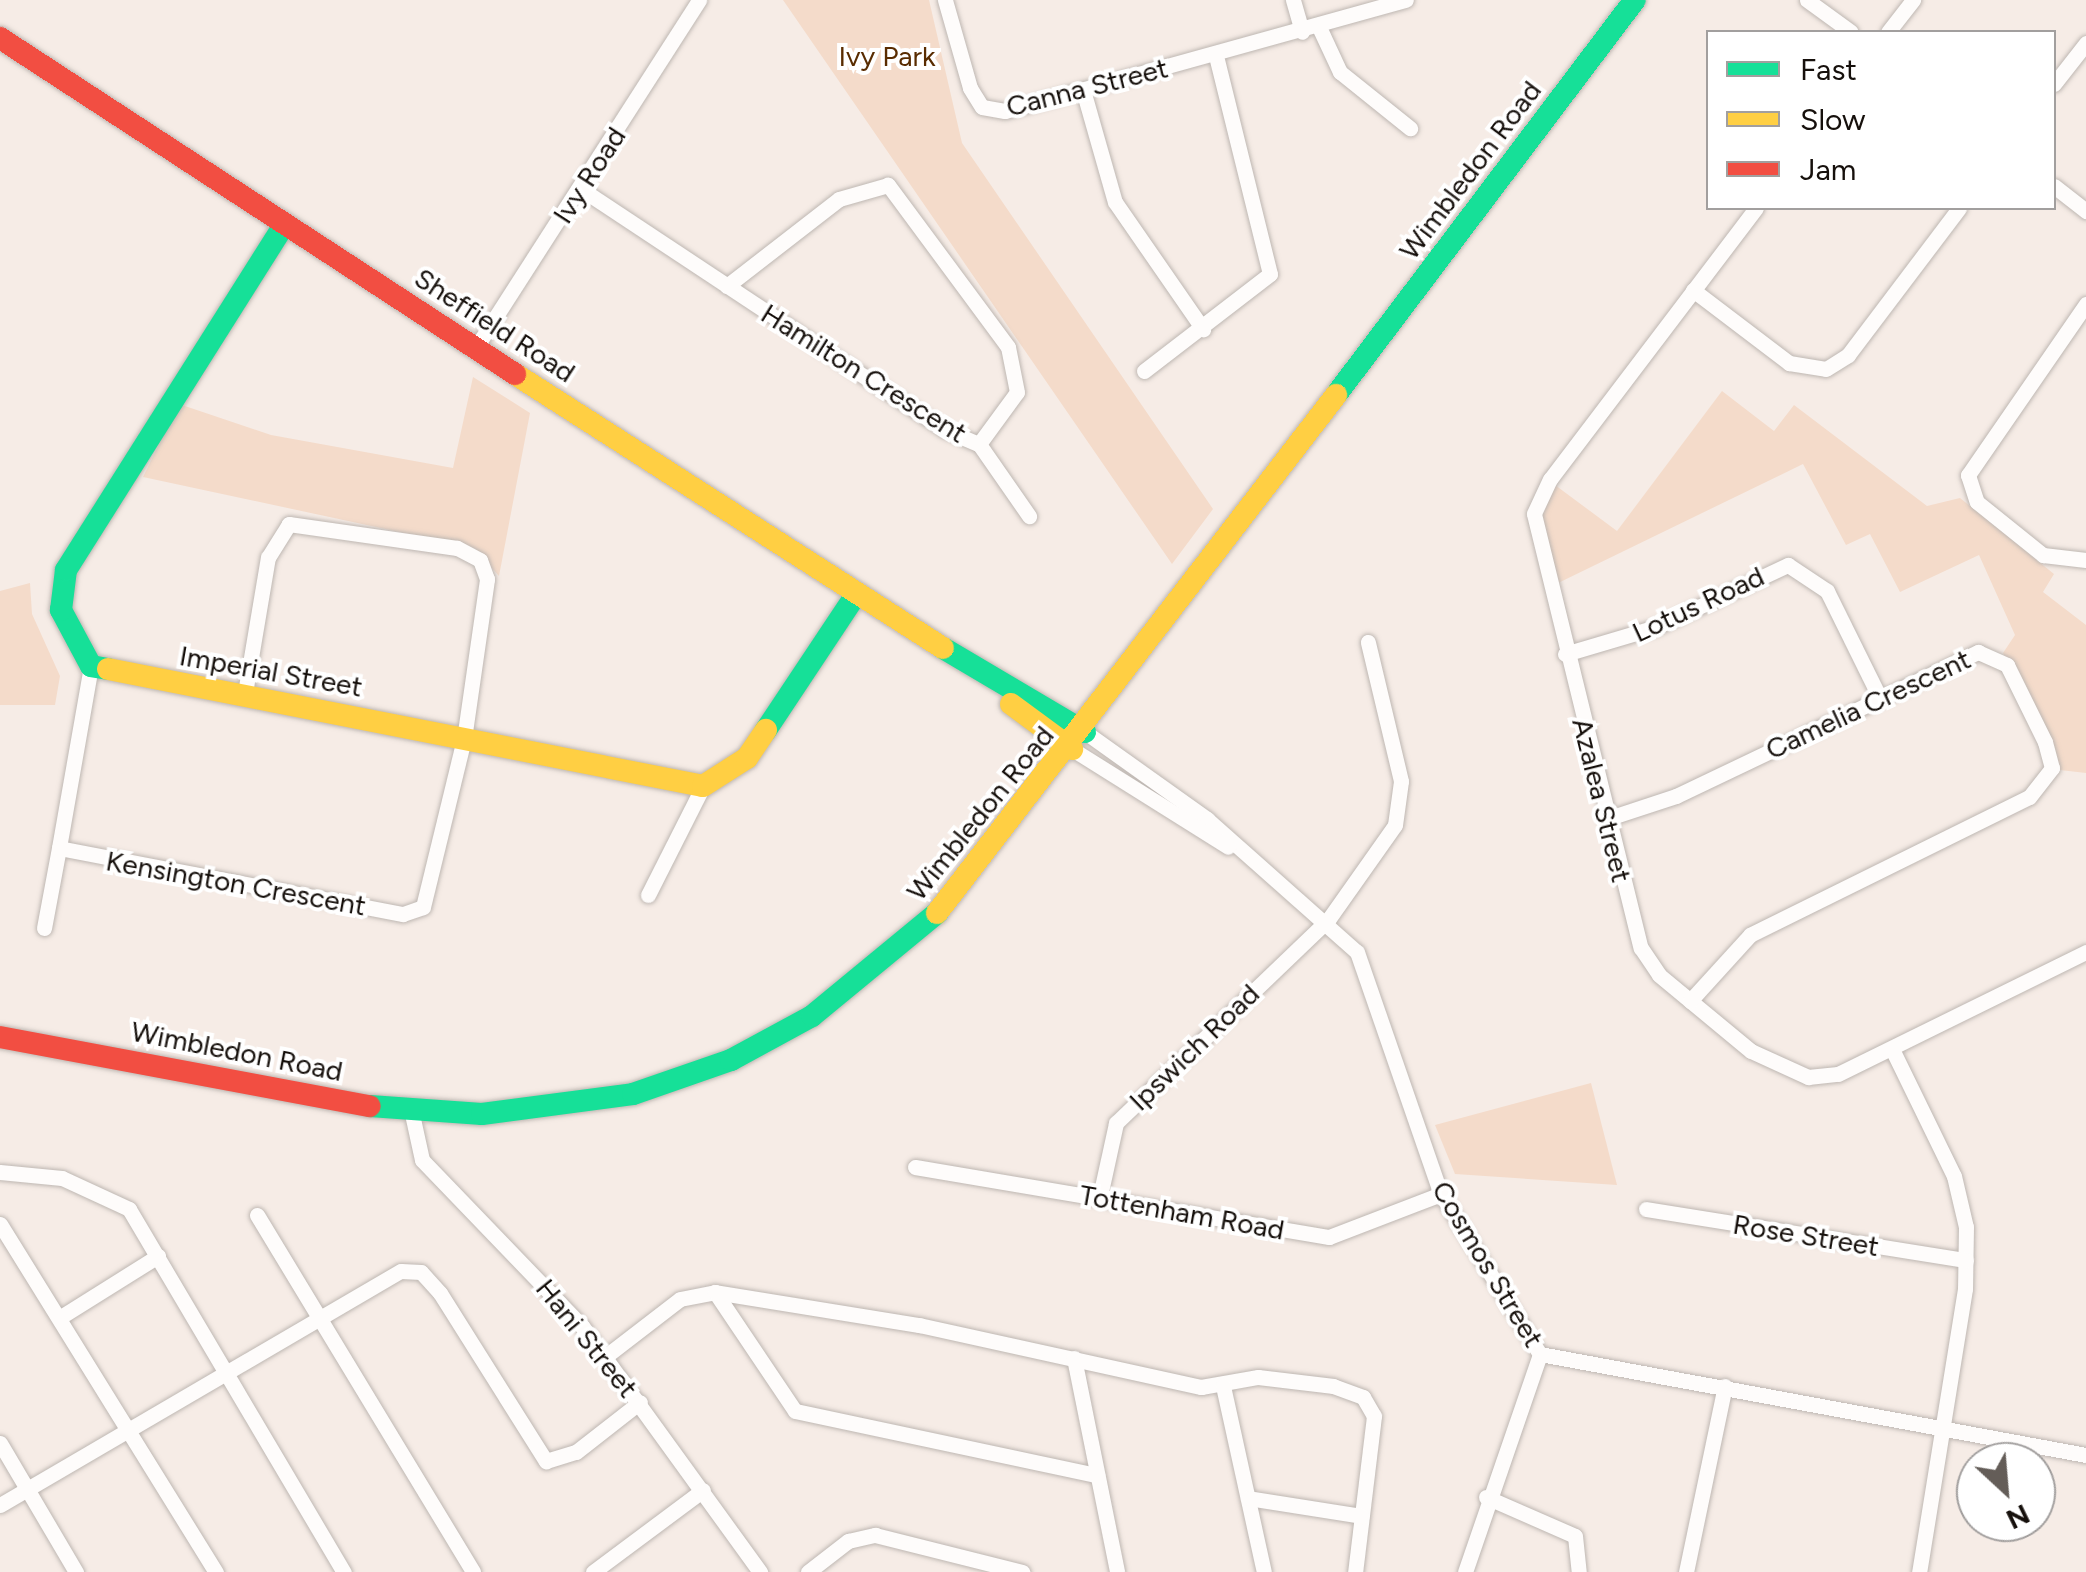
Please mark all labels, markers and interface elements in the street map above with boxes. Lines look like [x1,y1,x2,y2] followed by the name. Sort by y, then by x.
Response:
[1706,30,2056,210] legend
[838,39,936,73] park label: Ivy Park
[1003,51,1171,123] street label: Canna Street
[1800,51,1857,88] text: Fast
[1392,74,1548,266] street label: Wimbledon Road
[1800,101,1866,138] text: Slow
[545,120,633,230] street label: Ivy Road
[1800,151,1856,188] text: Jam
[408,261,582,389] street label: Sheffield Road
[755,296,973,450] street label: Hamilton Crescent
[1627,559,1769,649] street label: Lotus Road
[177,638,365,704] street label: Imperial Street
[1760,642,1976,766] street label: Camelia Crescent
[1565,714,1639,886] street label: Azalea Street
[899,719,1061,907] street label: Wimbledon Road
[103,844,369,922] street label: Kensington Crescent
[1122,977,1266,1117] street label: Ipswich Road
[128,1014,346,1088] street label: Wimbledon Road
[1425,1175,1551,1353] street label: Cosmos Street
[1077,1177,1287,1247] street label: Tottenham Road
[1731,1207,1881,1263] street label: Rose Street
[529,1272,645,1404] street label: Hani Street
[1956,1442,2056,1542] north arrow
[2001,1497,2035,1537] text: N

